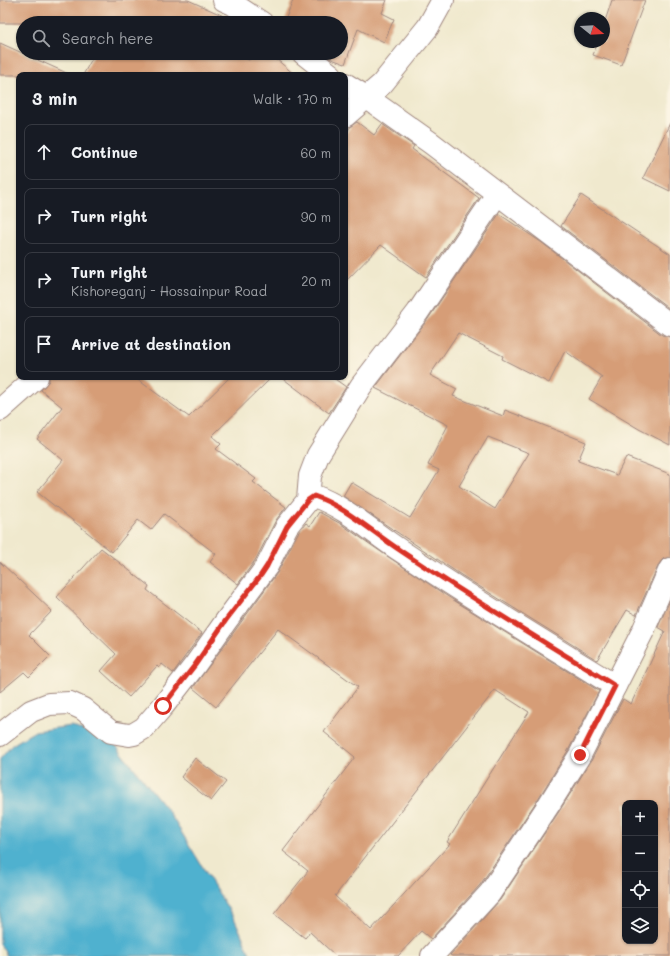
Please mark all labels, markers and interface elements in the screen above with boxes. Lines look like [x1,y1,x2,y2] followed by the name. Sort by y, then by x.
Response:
[574,12,610,48] north arrow
[16,16,348,60] search box
[30,27,52,49] icon: search
[62,28,153,48] text: Search here
[32,87,77,109] text: 3 min
[253,90,332,107] text: Walk · 170 m
[33,141,55,163] icon: ahead
[71,142,138,162] text: Continue
[301,144,331,161] text: 60 m
[33,205,55,227] icon: right
[71,206,148,226] text: Turn right
[301,208,331,225] text: 90 m
[71,262,148,282] text: Turn right
[33,269,55,291] icon: right
[301,272,331,289] text: 20 m
[71,282,267,299] text: Kishoreganj - Hossainpur Road
[33,333,55,355] icon: arrive
[71,334,231,354] text: Arrive at destination
[154,697,172,715] route start
[571,746,589,764] route end
[622,800,658,944] map controls
[622,800,658,836] button: +
[622,836,658,872] button: −
[622,872,658,908] button: locate
[622,908,658,944] button: layers

